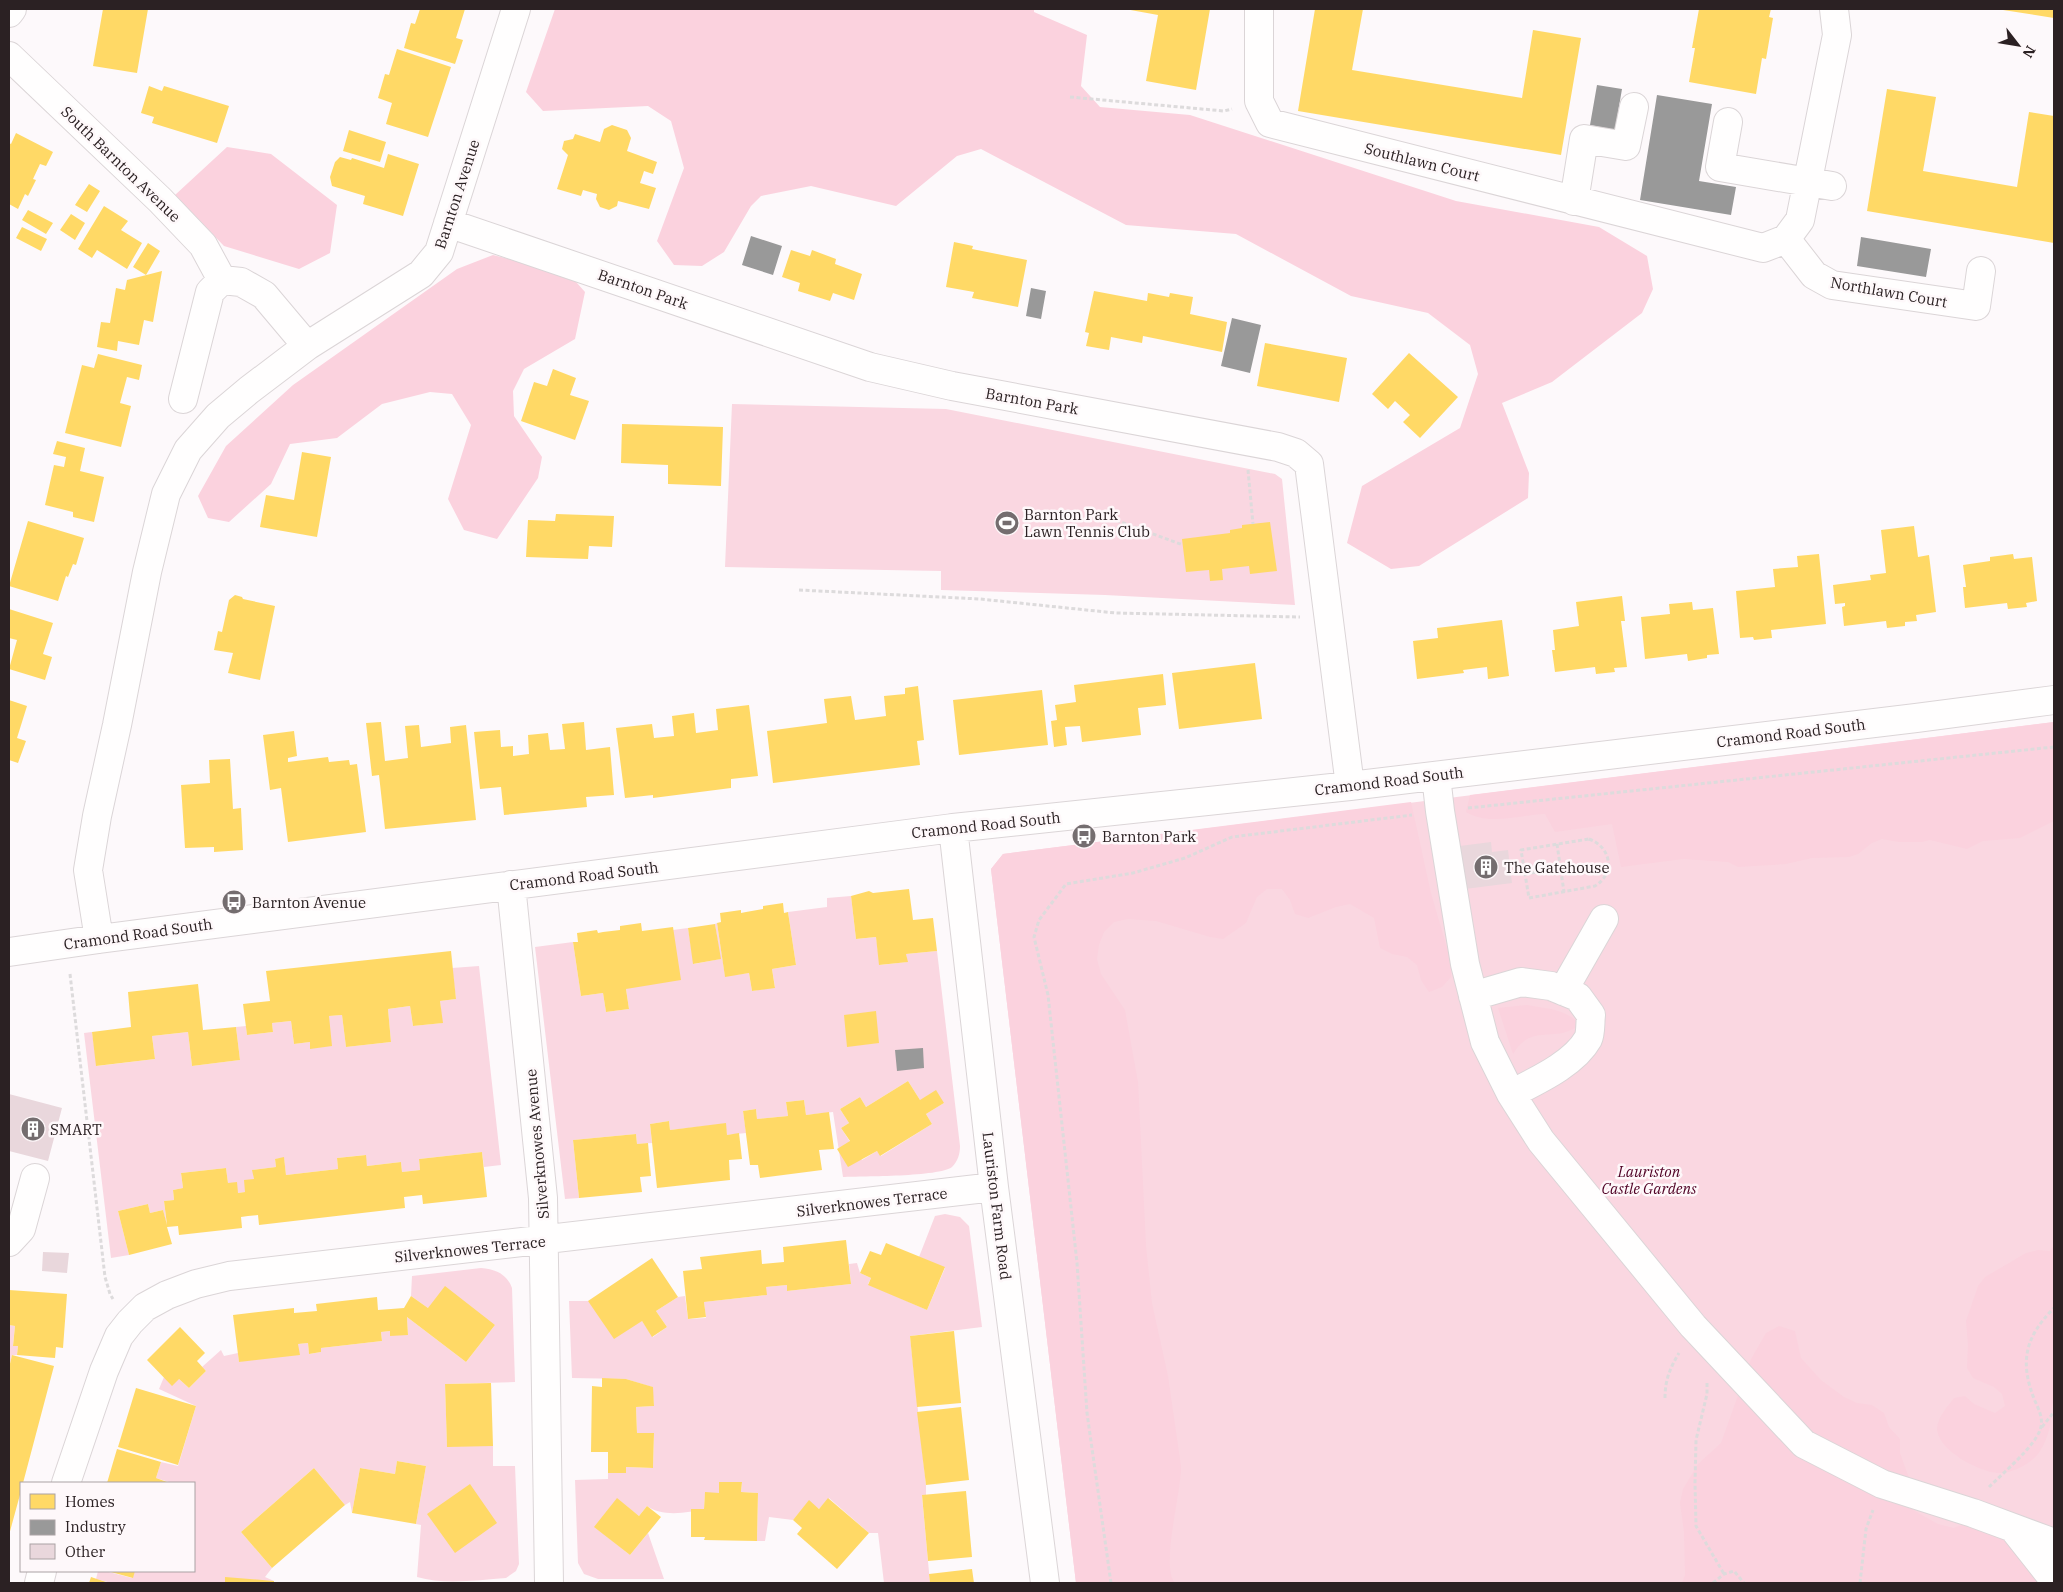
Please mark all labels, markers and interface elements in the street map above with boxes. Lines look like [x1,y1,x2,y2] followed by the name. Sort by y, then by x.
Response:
[1993,20,2043,70] north arrow
[2019,42,2040,61] text: N
[57,102,185,226] street label: South Barnton Avenue
[430,137,484,251] street label: Barnton Avenue
[1362,139,1482,185] street label: Southlawn Court
[595,265,691,313] street label: Barnton Park
[1829,272,1949,312] street label: Northlawn Court
[984,383,1080,419] street label: Barnton Park
[1024,505,1150,541] place label: Barnton Park Lawn Tennis Club
[994,510,1020,536] sports icon: Barnton Park Lawn Tennis Club
[1716,714,1866,752] street label: Cramond Road South
[1314,762,1464,800] street label: Cramond Road South
[911,808,1061,842] street label: Cramond Road South
[1071,823,1097,849] bus stop icon: Barnton Park
[1102,827,1196,846] place label: Barnton Park
[1473,854,1499,880] building icon: The Gatehouse
[509,857,659,895] street label: Cramond Road South
[1504,858,1609,877] place label: The Gatehouse
[221,889,247,915] bus stop icon: Barnton Avenue
[252,893,366,912] place label: Barnton Avenue
[63,914,213,954] street label: Cramond Road South
[521,1068,553,1220] street label: Silverknowes Avenue
[20,1116,46,1142] building icon: SMART
[50,1120,102,1139] place label: SMART
[978,1131,1016,1281] street label: Lauriston Farm Road
[1601,1162,1697,1198] park label: Lauriston Castle Gardens
[795,1183,949,1221] street label: Silverknowes Terrace
[393,1232,547,1266] street label: Silverknowes Terrace
[20,1482,195,1572] legend
[65,1492,115,1511] text: Homes
[65,1517,126,1536] text: Industry
[65,1542,105,1561] text: Other

